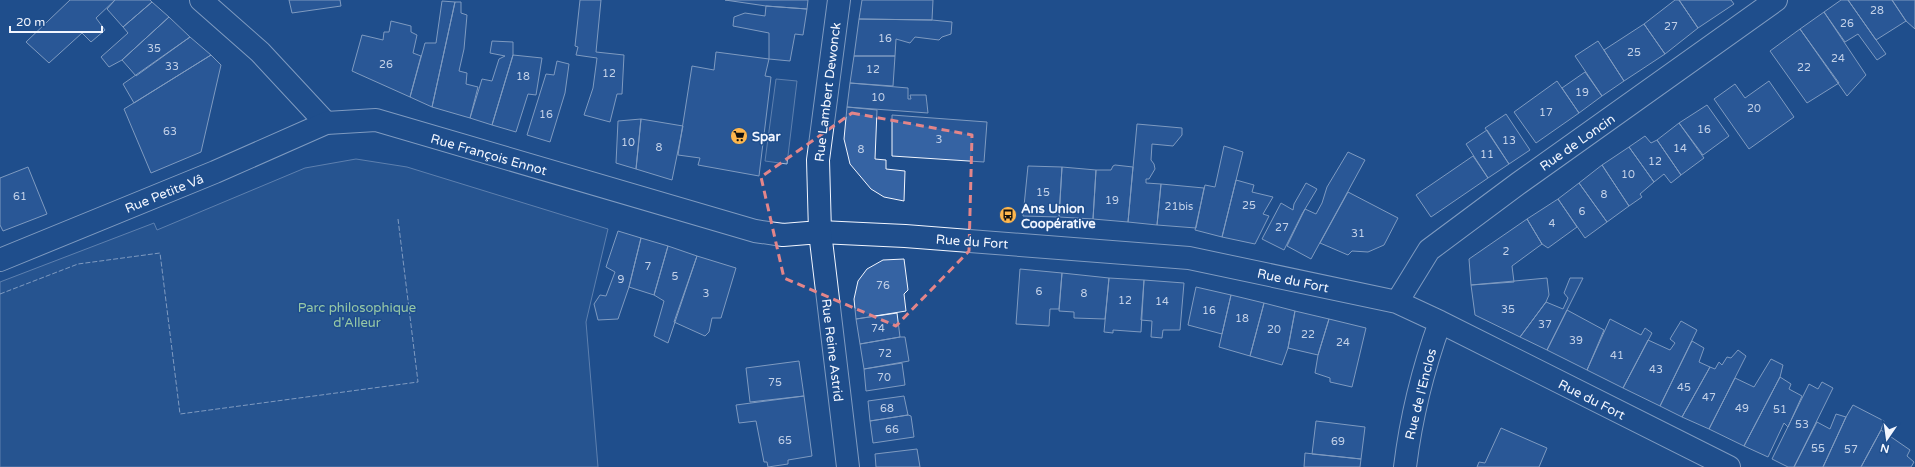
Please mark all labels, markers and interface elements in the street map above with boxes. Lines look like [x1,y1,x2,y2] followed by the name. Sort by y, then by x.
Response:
[1870,4,1884,17] house number: 28
[10,8,102,34] scale bar
[16,15,45,29] text: 20 m
[1840,17,1854,30] house number: 26
[1664,20,1678,33] house number: 27
[811,21,844,163] street label: Rue Lambert Dewonck
[878,32,892,45] house number: 16
[147,42,161,55] house number: 35
[1627,46,1641,59] house number: 25
[1831,52,1845,65] house number: 24
[379,58,393,71] house number: 26
[165,60,179,73] house number: 33
[1797,61,1811,74] house number: 22
[866,63,880,76] house number: 12
[602,67,616,80] house number: 12
[516,70,530,83] house number: 18
[1575,86,1589,99] house number: 19
[871,91,885,104] house number: 10
[1747,102,1761,115] house number: 20
[1539,106,1553,119] house number: 17
[539,108,553,121] house number: 16
[1537,111,1618,175] street label: Rue de Loncin
[1697,123,1711,136] house number: 16
[163,125,177,138] house number: 63
[729,126,749,146] supermarket icon: Spar
[752,129,781,145] place label: Spar
[429,131,549,179] street label: Rue François Ennot
[936,133,943,146] house number: 3
[1502,134,1516,147] house number: 13
[621,136,635,149] house number: 10
[656,141,663,154] house number: 8
[1673,142,1687,155] house number: 14
[858,143,865,156] house number: 8
[1480,148,1494,161] house number: 11
[1648,155,1662,168] house number: 12
[1621,168,1635,181] house number: 10
[123,171,206,217] street label: Rue Petite Vâ
[1036,186,1050,199] house number: 15
[1601,188,1608,201] house number: 8
[13,190,27,203] house number: 61
[1105,194,1119,207] house number: 19
[1242,199,1256,212] house number: 25
[1165,200,1193,213] house number: 21bis
[1021,201,1096,232] place label: Ans Union Coopérative
[998,205,1018,225] bus stop icon: Ans Union Coopérative
[1579,205,1586,218] house number: 6
[1549,217,1556,230] house number: 4
[1275,221,1289,234] house number: 27
[1351,227,1365,240] house number: 31
[935,231,1009,253] street label: Rue du Fort
[1503,245,1510,258] house number: 2
[645,260,652,273] house number: 7
[1256,266,1330,296] street label: Rue du Fort
[672,270,679,283] house number: 5
[618,273,625,286] house number: 9
[876,279,890,292] house number: 76
[1036,285,1043,298] house number: 6
[703,287,710,300] house number: 3
[1081,287,1088,300] house number: 8
[1118,294,1132,307] house number: 12
[1155,295,1169,308] house number: 14
[818,298,846,403] street label: Rue Reine Astrid
[298,300,416,331] park label: Parc philosophique d'Alleur
[1501,303,1515,316] house number: 35
[1202,304,1216,317] house number: 16
[1235,312,1249,325] house number: 18
[1538,318,1552,331] house number: 37
[871,322,885,335] house number: 74
[1267,323,1281,336] house number: 20
[1301,328,1315,341] house number: 22
[1569,334,1583,347] house number: 39
[1336,336,1350,349] house number: 24
[878,347,892,360] house number: 72
[1402,347,1440,441] street label: Rue de l'Enclos
[1610,349,1624,362] house number: 41
[1649,363,1663,376] house number: 43
[877,371,891,384] house number: 70
[768,376,782,389] house number: 75
[1556,376,1628,424] street label: Rue du Fort
[1677,381,1691,394] house number: 45
[1702,391,1716,404] house number: 47
[880,402,894,415] house number: 68
[1735,402,1749,415] house number: 49
[1773,403,1787,416] house number: 51
[1795,418,1809,431] house number: 53
[1867,419,1907,459] north arrow
[885,423,899,436] house number: 66
[778,434,792,447] house number: 65
[1331,435,1345,448] house number: 69
[1879,441,1891,456] text: N
[1811,442,1825,455] house number: 55
[1844,443,1858,456] house number: 57

